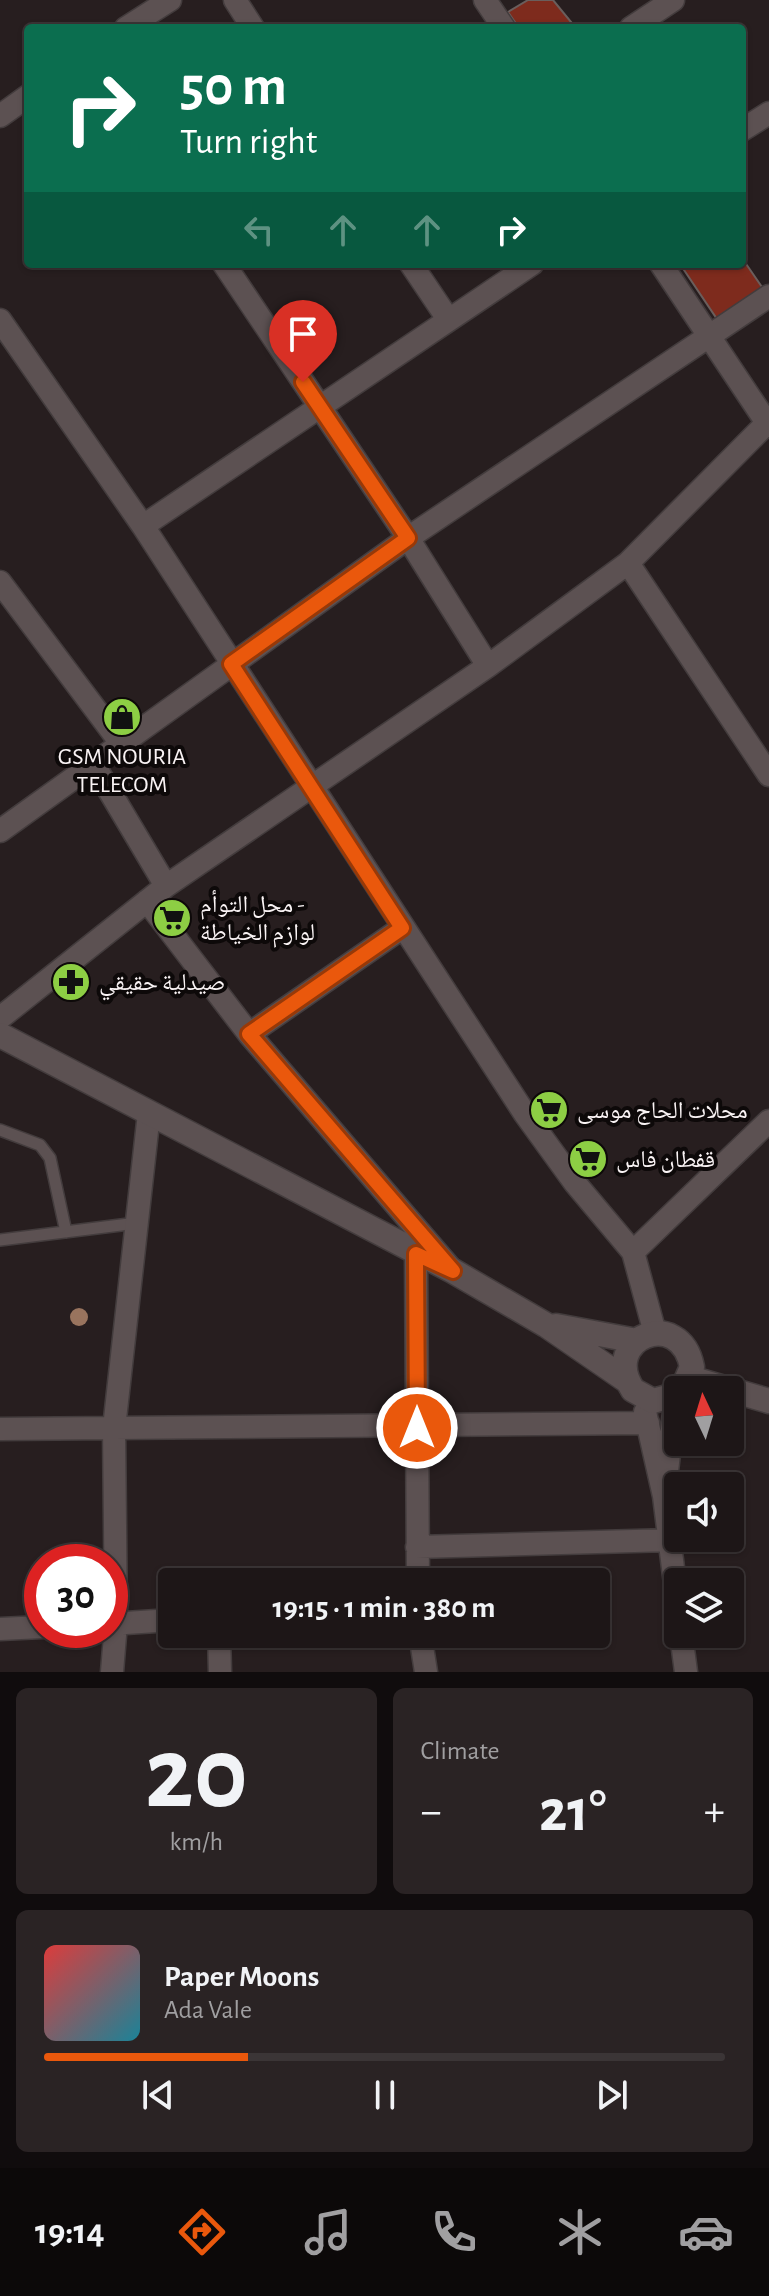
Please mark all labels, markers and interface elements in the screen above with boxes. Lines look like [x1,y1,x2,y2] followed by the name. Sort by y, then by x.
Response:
[48,56,152,160] icon: right
[180,59,287,115] text: 50 m
[180,124,317,160] text: Turn right
[237,208,281,252] icon: left
[321,208,365,252] icon: ahead
[405,208,449,252] icon: ahead
[489,208,533,252] icon: right
[269,300,337,382] pin
[281,312,325,356] icon: arrive
[101,696,143,738] shop icon: GSM NOURIA TELECOM
[58,745,186,797] place label: GSM NOURIA TELECOM
[200,890,315,948] place label: محل التوأم - لوازم الخياطة
[151,897,193,939] supermarket icon: محل التوأم - لوازم الخياطة
[50,961,92,1003] pharmacy icon: صيدلية حقيقي
[99,971,225,1001] place label: صيدلية حقيقي
[528,1089,570,1131] supermarket icon: محلات الحاج موسى
[577,1099,748,1125] place label: محلات الحاج موسى
[567,1138,609,1180] supermarket icon: قفطان فاس
[616,1148,715,1173] place label: قفطان فاس
[664,1376,744,1456] north arrow
[664,1376,744,1648] map controls
[375,1386,459,1470] position arrow
[664,1472,744,1552] button: sound
[24,1544,128,1648] speed limit sign: 30
[664,1568,744,1648] button: layers
[272,1593,496,1623] text: 19:15 · 1 min · 380 m
[145,1723,248,1827] text: 20
[421,1738,499,1764] text: Climate
[539,1782,606,1842] text: 21°
[421,1790,442,1834] text: −
[704,1790,725,1834] text: +
[169,1829,223,1855] text: km/h
[164,1962,319,1992] text: Paper Moons
[164,1997,252,2023] text: Ada Vale
[136,2073,180,2117] icon: previous
[363,2073,407,2117] icon: pause
[590,2073,634,2117] icon: next
[174,2204,230,2260] icon: directions
[300,2204,356,2260] icon: music
[426,2204,482,2260] icon: phone
[552,2204,608,2260] icon: climate
[678,2204,734,2260] icon: car
[35,2214,105,2250] text: 19:14

